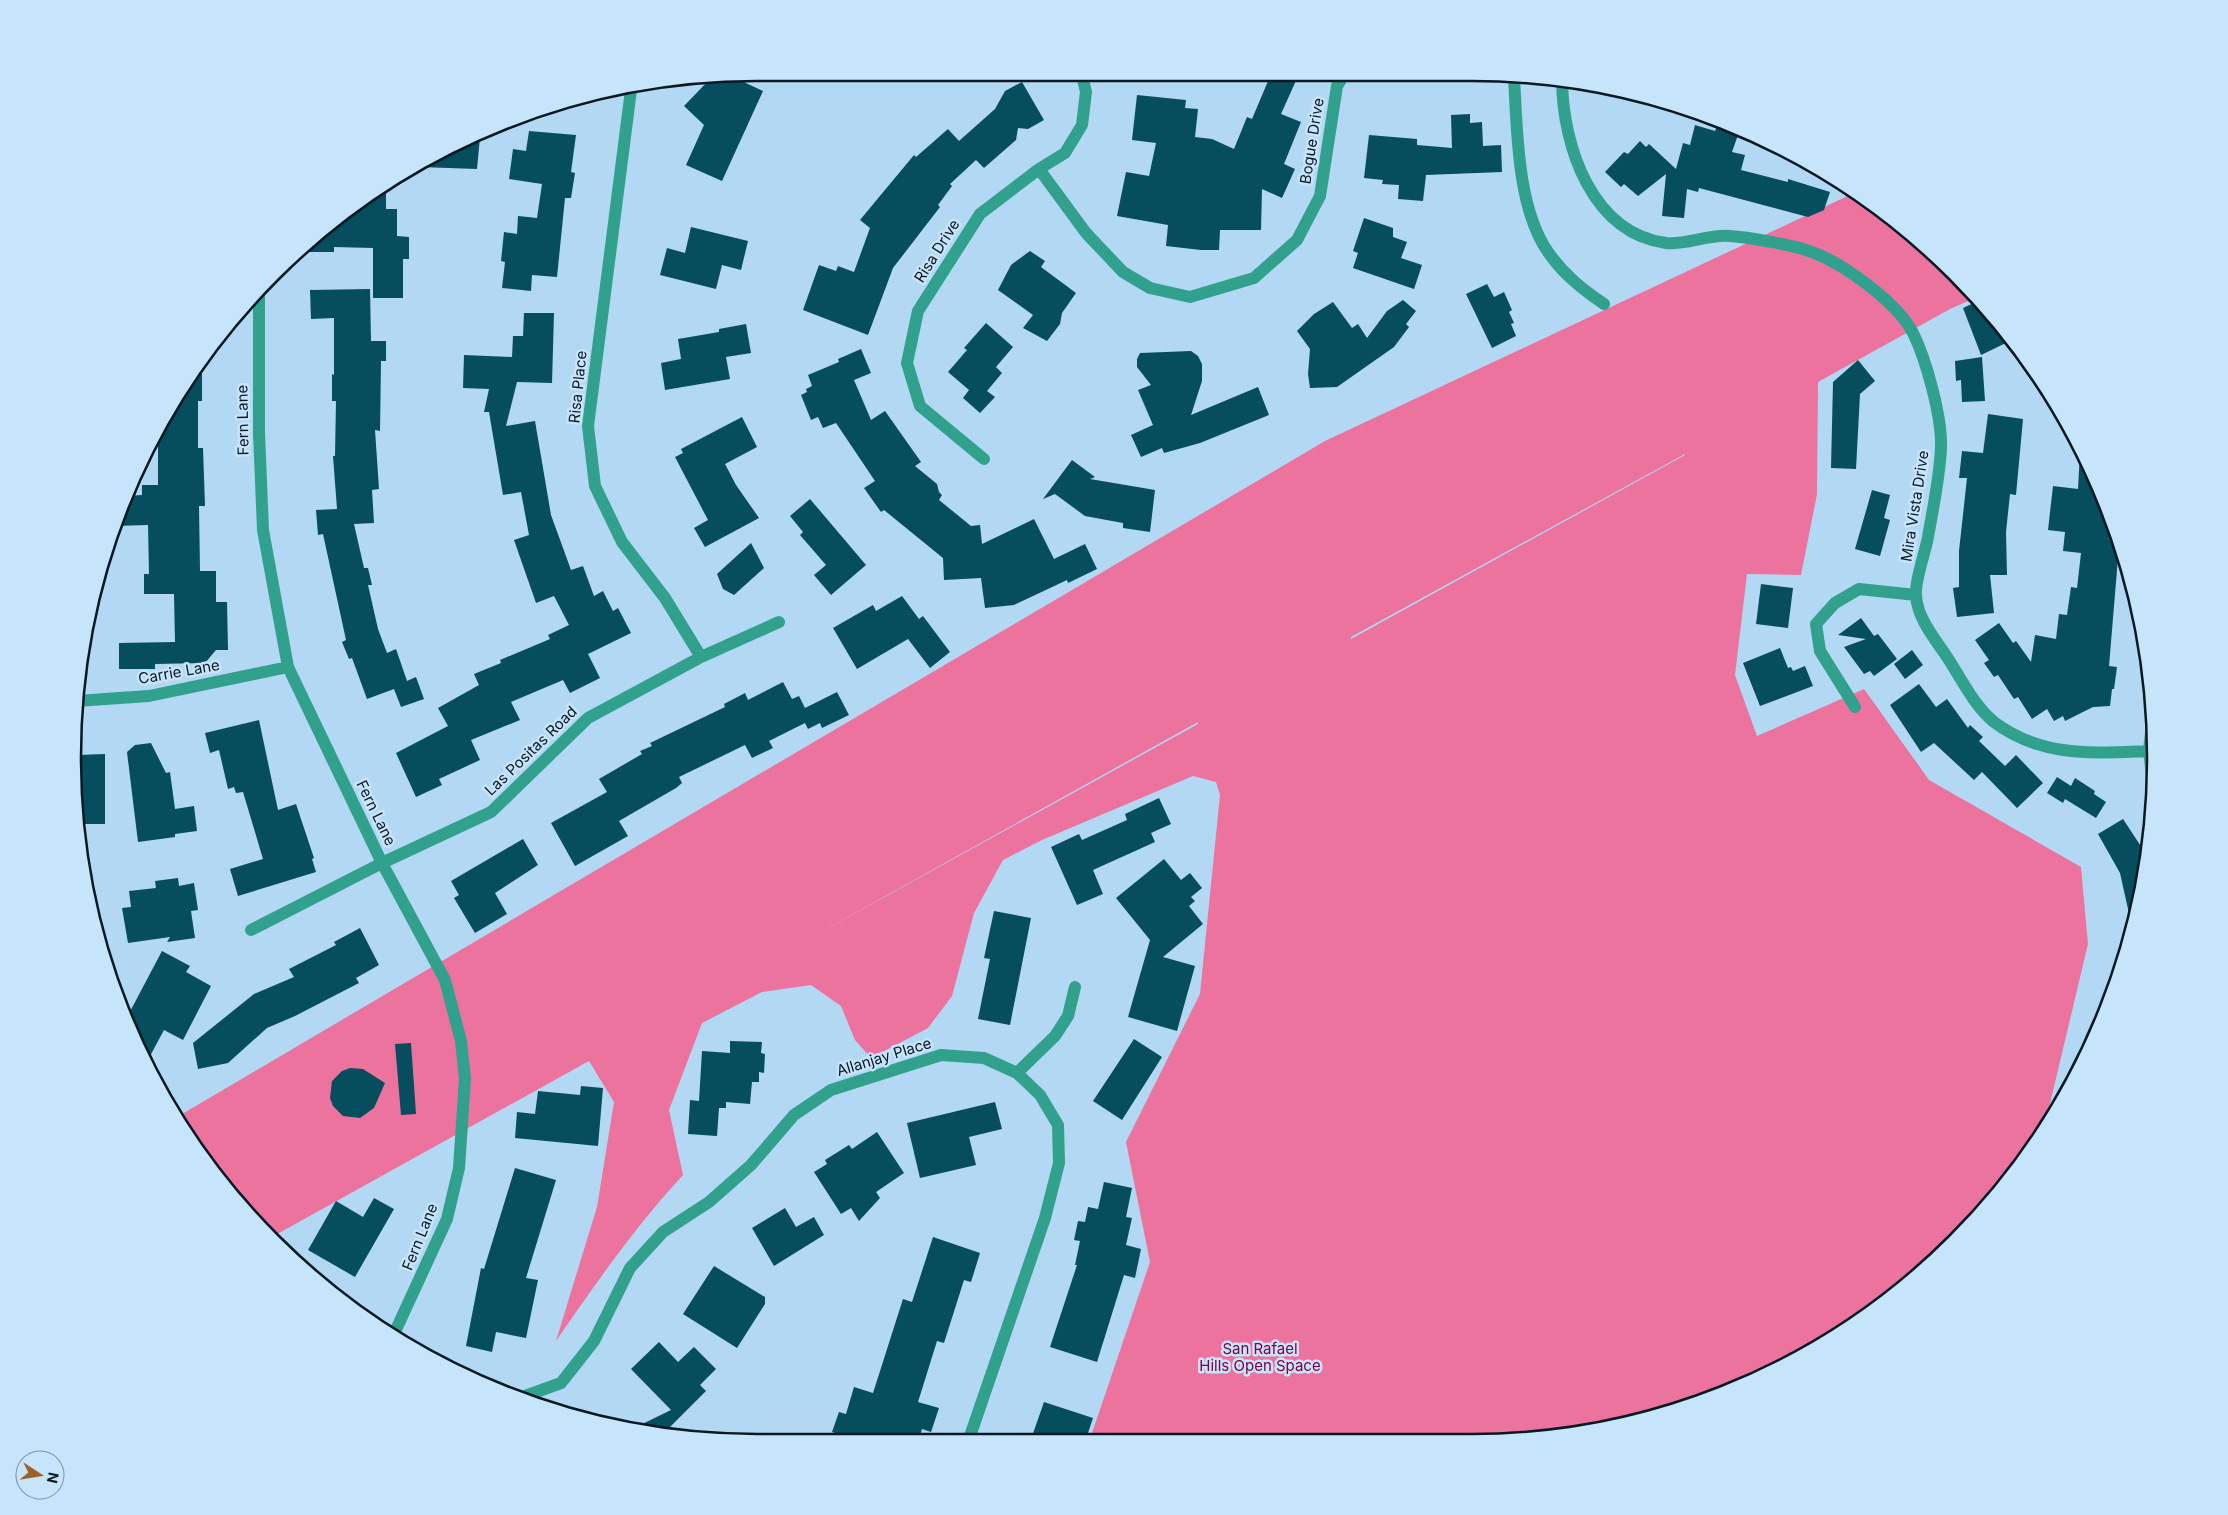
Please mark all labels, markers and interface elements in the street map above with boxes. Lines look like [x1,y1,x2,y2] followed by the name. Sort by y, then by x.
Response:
[1295,96,1328,185] street label: Bogue Drive
[910,216,963,286] street label: Risa Drive
[564,350,591,424] street label: Risa Place
[232,385,253,455] street label: Fern Lane
[1896,449,1933,563] street label: Mira Vista Drive
[137,655,221,688] street label: Carrie Lane
[481,702,581,799] street label: Las Positas Road
[352,777,400,849] street label: Fern Lane
[834,1033,934,1080] street label: Allanjay Place
[398,1201,442,1273] street label: Fern Lane
[1199,1339,1321,1375] park label: San Rafael Hills Open Space
[15,1450,65,1500] north arrow
[44,1471,63,1485] text: N

